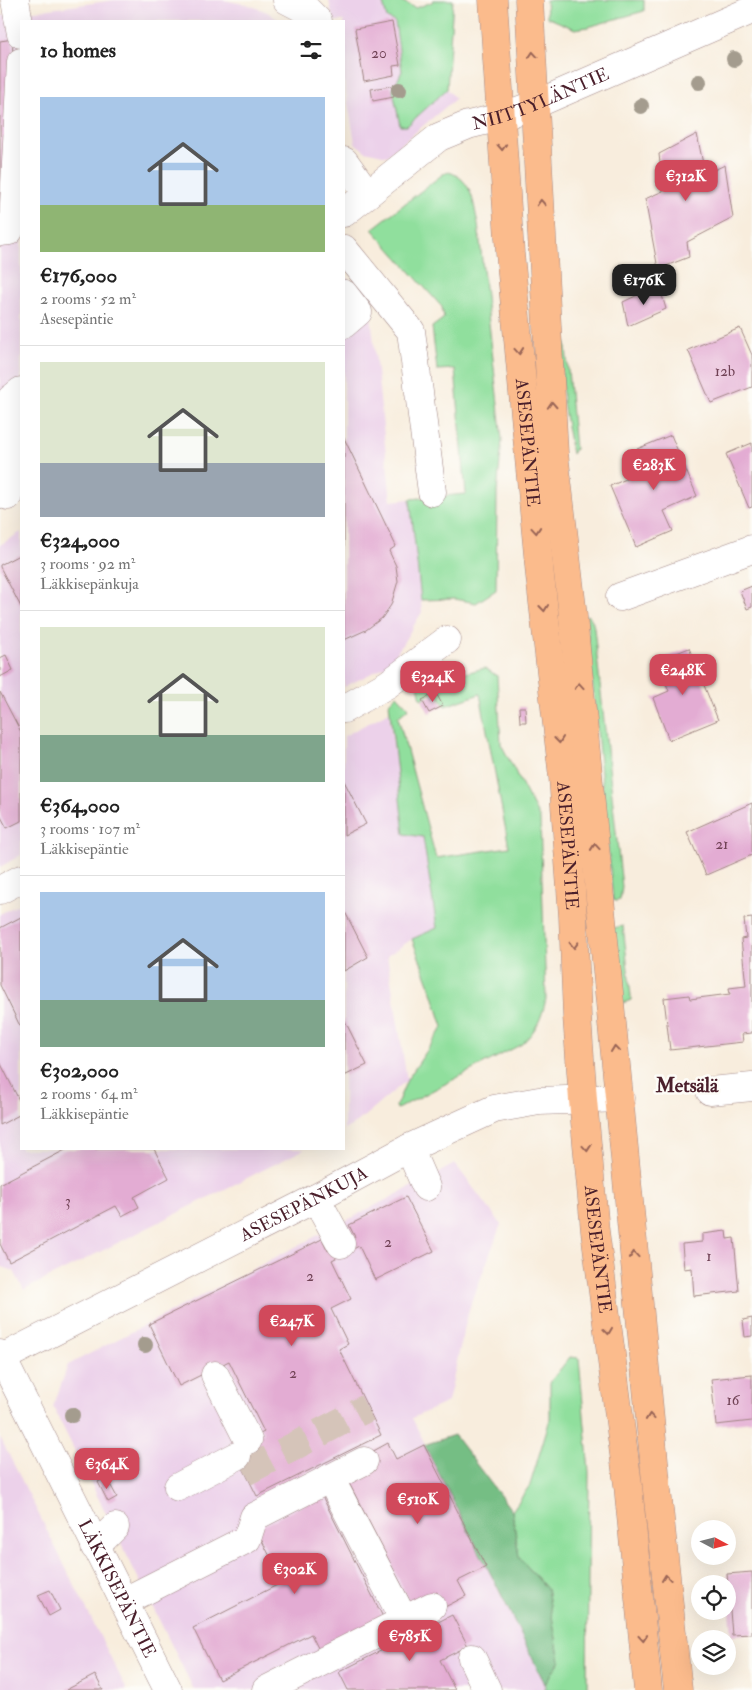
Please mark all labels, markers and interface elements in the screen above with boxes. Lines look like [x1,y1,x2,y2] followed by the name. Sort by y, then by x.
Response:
[297,36,325,64] icon: filters
[40,37,116,64] text: 10 homes
[371,44,387,63] house number: 20
[527,51,538,59] one-way arrow
[470,62,612,135] street label: NIITTYLÄNTIE
[138,129,228,219] icon: home
[497,143,508,151] one-way arrow
[651,160,721,202] pin: €312K
[666,166,706,186] text: €312K
[535,199,546,207] one-way arrow
[40,262,117,289] text: €176,000
[609,264,679,306] pin: €176K
[623,270,665,290] text: €176K
[40,289,136,309] text: 2 rooms · 52 m²
[40,309,113,329] text: Asesepäntie
[513,347,524,355] one-way arrow
[715,362,735,381] house number: 12b
[510,376,545,508] street label: ASESEPÄNTIE
[138,395,228,485] icon: home
[546,400,557,408] one-way arrow
[619,448,689,491] pin: €283K
[633,455,675,475] text: €283K
[530,526,541,534] one-way arrow
[40,527,120,554] text: €324,000
[40,554,135,574] text: 3 rooms · 92 m²
[40,574,139,594] text: Läkkisepänkuja
[538,604,549,612] one-way arrow
[648,654,718,696] pin: €248K
[138,660,228,750] icon: home
[398,660,468,703] pin: €324K
[661,660,705,680] text: €248K
[411,667,455,687] text: €324K
[574,681,585,689] one-way arrow
[553,736,564,744] one-way arrow
[552,780,584,911] street label: ASESEPÄNTIE
[40,792,120,819] text: €364,000
[40,819,140,839] text: 3 rooms · 107 m²
[716,835,728,854] house number: 21
[40,839,129,859] text: Läkkisepäntie
[590,843,601,851] one-way arrow
[138,925,228,1015] icon: home
[569,941,579,949] one-way arrow
[610,1045,621,1053] one-way arrow
[40,1057,119,1084] text: €302,000
[655,1073,719,1098] district label: Metsälä
[40,1084,138,1104] text: 2 rooms · 64 m²
[40,1104,129,1124] text: Läkkisepäntie
[581,1144,592,1152] one-way arrow
[235,1161,372,1247] street label: ASESEPÄNKUJA
[579,1183,617,1315] street label: ASESEPÄNTIE
[65,1192,71,1211] house number: 3
[384,1233,392,1252] house number: 2
[706,1247,712,1266] house number: 1
[629,1251,640,1259] one-way arrow
[306,1267,314,1286] house number: 2
[257,1304,327,1347] pin: €247K
[270,1311,314,1331] text: €247K
[602,1328,613,1336] one-way arrow
[289,1364,297,1383] house number: 2
[727,1391,741,1410] house number: 16
[645,1412,656,1420] one-way arrow
[72,1448,142,1490] pin: €364K
[85,1454,129,1474] text: €364K
[383,1482,453,1525] pin: €510K
[397,1489,439,1509] text: €510K
[73,1515,161,1661] street label: LÄKKISEPÄNTIE
[691,1520,736,1565] north arrow
[691,1520,736,1675] map controls
[260,1552,330,1595] pin: €302K
[274,1559,317,1579] text: €302K
[661,1574,672,1582] one-way arrow
[691,1575,736,1620] button: locate
[375,1620,445,1662] pin: €785K
[389,1626,431,1646] text: €785K
[691,1630,736,1675] button: layers
[637,1634,648,1642] one-way arrow

